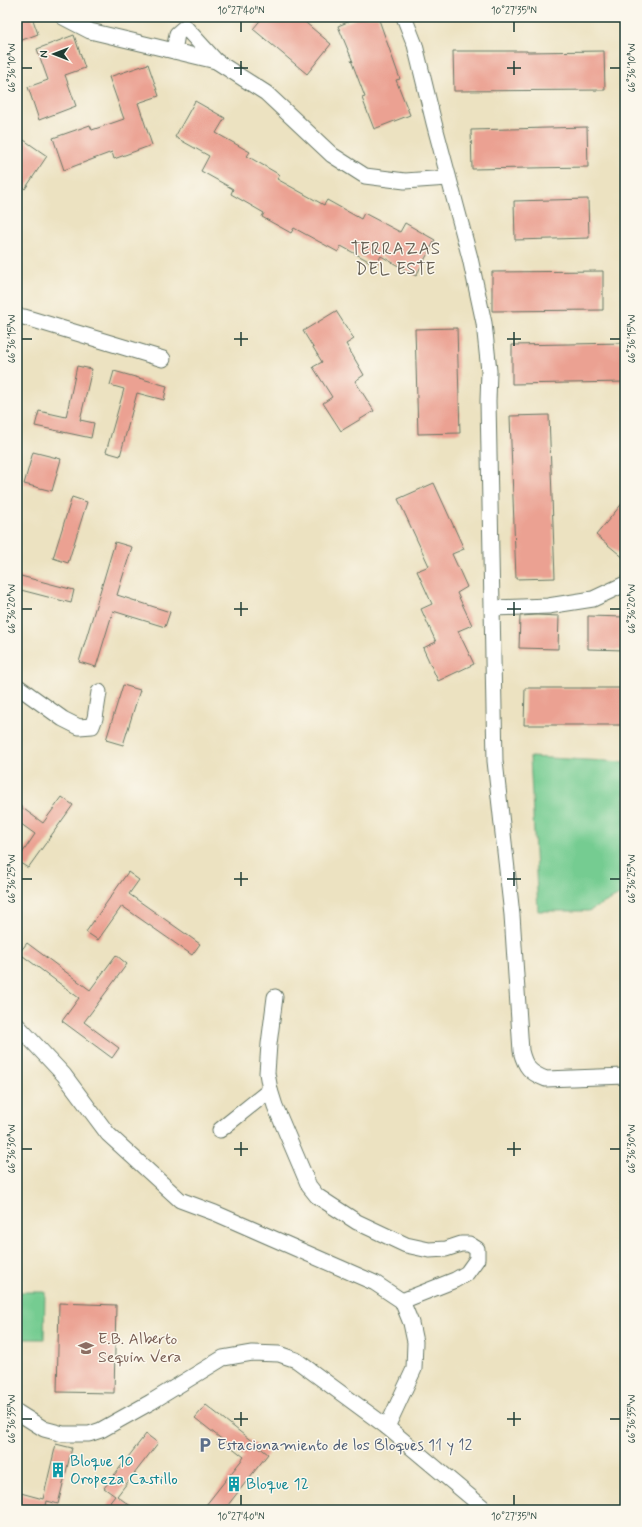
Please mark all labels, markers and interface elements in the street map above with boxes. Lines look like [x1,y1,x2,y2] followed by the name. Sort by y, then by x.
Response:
[217,4,265,18] text: 10°27'40"N
[491,4,537,18] text: 10°27'35"N
[34,34,74,74] north arrow
[5,43,19,93] text: 66°36'10"W
[625,43,639,93] text: 66°36'10"W
[38,50,52,58] text: N
[351,238,441,280] district label: TERRAZAS DEL ESTE
[5,315,19,363] text: 66°36'15"W
[625,315,639,363] text: 66°36'15"W
[5,584,19,634] text: 66°36'20"W
[625,584,639,634] text: 66°36'20"W
[5,854,19,904] text: 66°36'25"W
[625,854,639,904] text: 66°36'25"W
[5,1124,19,1174] text: 66°36'30"W
[625,1124,639,1174] text: 66°36'30"W
[98,1329,181,1368] place label: E.B. Alberto Sequin Vera
[77,1339,95,1357] school or university icon: E.B. Alberto Sequin Vera
[5,1395,19,1443] text: 66°36'35"W
[625,1395,639,1443] text: 66°36'35"W
[217,1435,472,1456] place label: Estacionamiento de los Bloques 11 y 12
[196,1436,214,1454] parking icon: Estacionamiento de los Bloques 11 y 12
[70,1451,178,1490] place label: Bloque 10 Oropeza Castillo
[49,1461,67,1479] building icon: Bloque 10 Oropeza Castillo
[246,1474,309,1495] place label: Bloque 12
[225,1475,243,1493] building icon: Bloque 12
[217,1510,265,1524] text: 10°27'40"N
[491,1510,537,1524] text: 10°27'35"N

